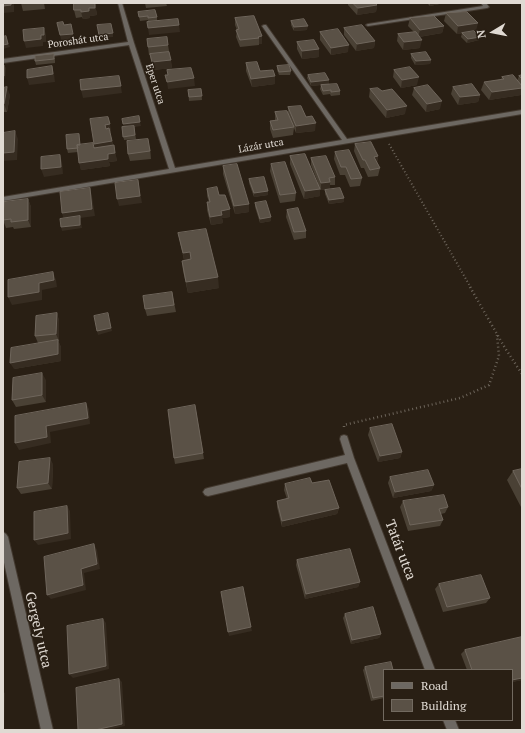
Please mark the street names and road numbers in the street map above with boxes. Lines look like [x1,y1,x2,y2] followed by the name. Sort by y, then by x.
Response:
[47,31,109,51] street label: Poroshát utca
[143,62,167,106] street label: Eper utca
[237,136,285,156] street label: Lázár utca
[381,517,419,583] street label: Tatár utca
[21,590,55,670] street label: Gergely utca

